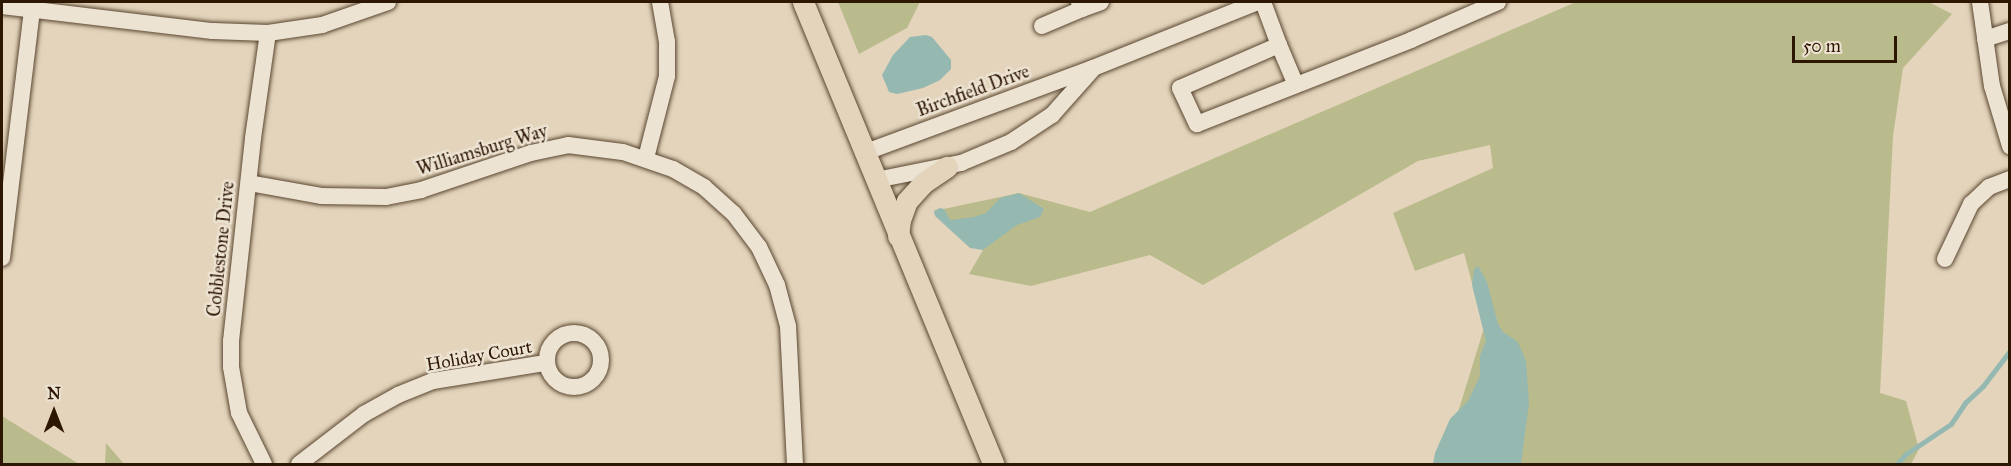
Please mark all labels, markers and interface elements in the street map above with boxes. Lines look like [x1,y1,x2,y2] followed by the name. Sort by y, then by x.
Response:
[1795,24,1900,62] scale bar
[1803,35,1841,57] text: 50 m
[914,61,1032,121] street label: Birchfield Drive
[414,120,550,180] street label: Williamsburg Way
[203,180,239,318] street label: Cobblestone Drive
[424,336,534,376] street label: Holiday Court
[24,382,84,442] north arrow
[47,384,61,403] text: N

